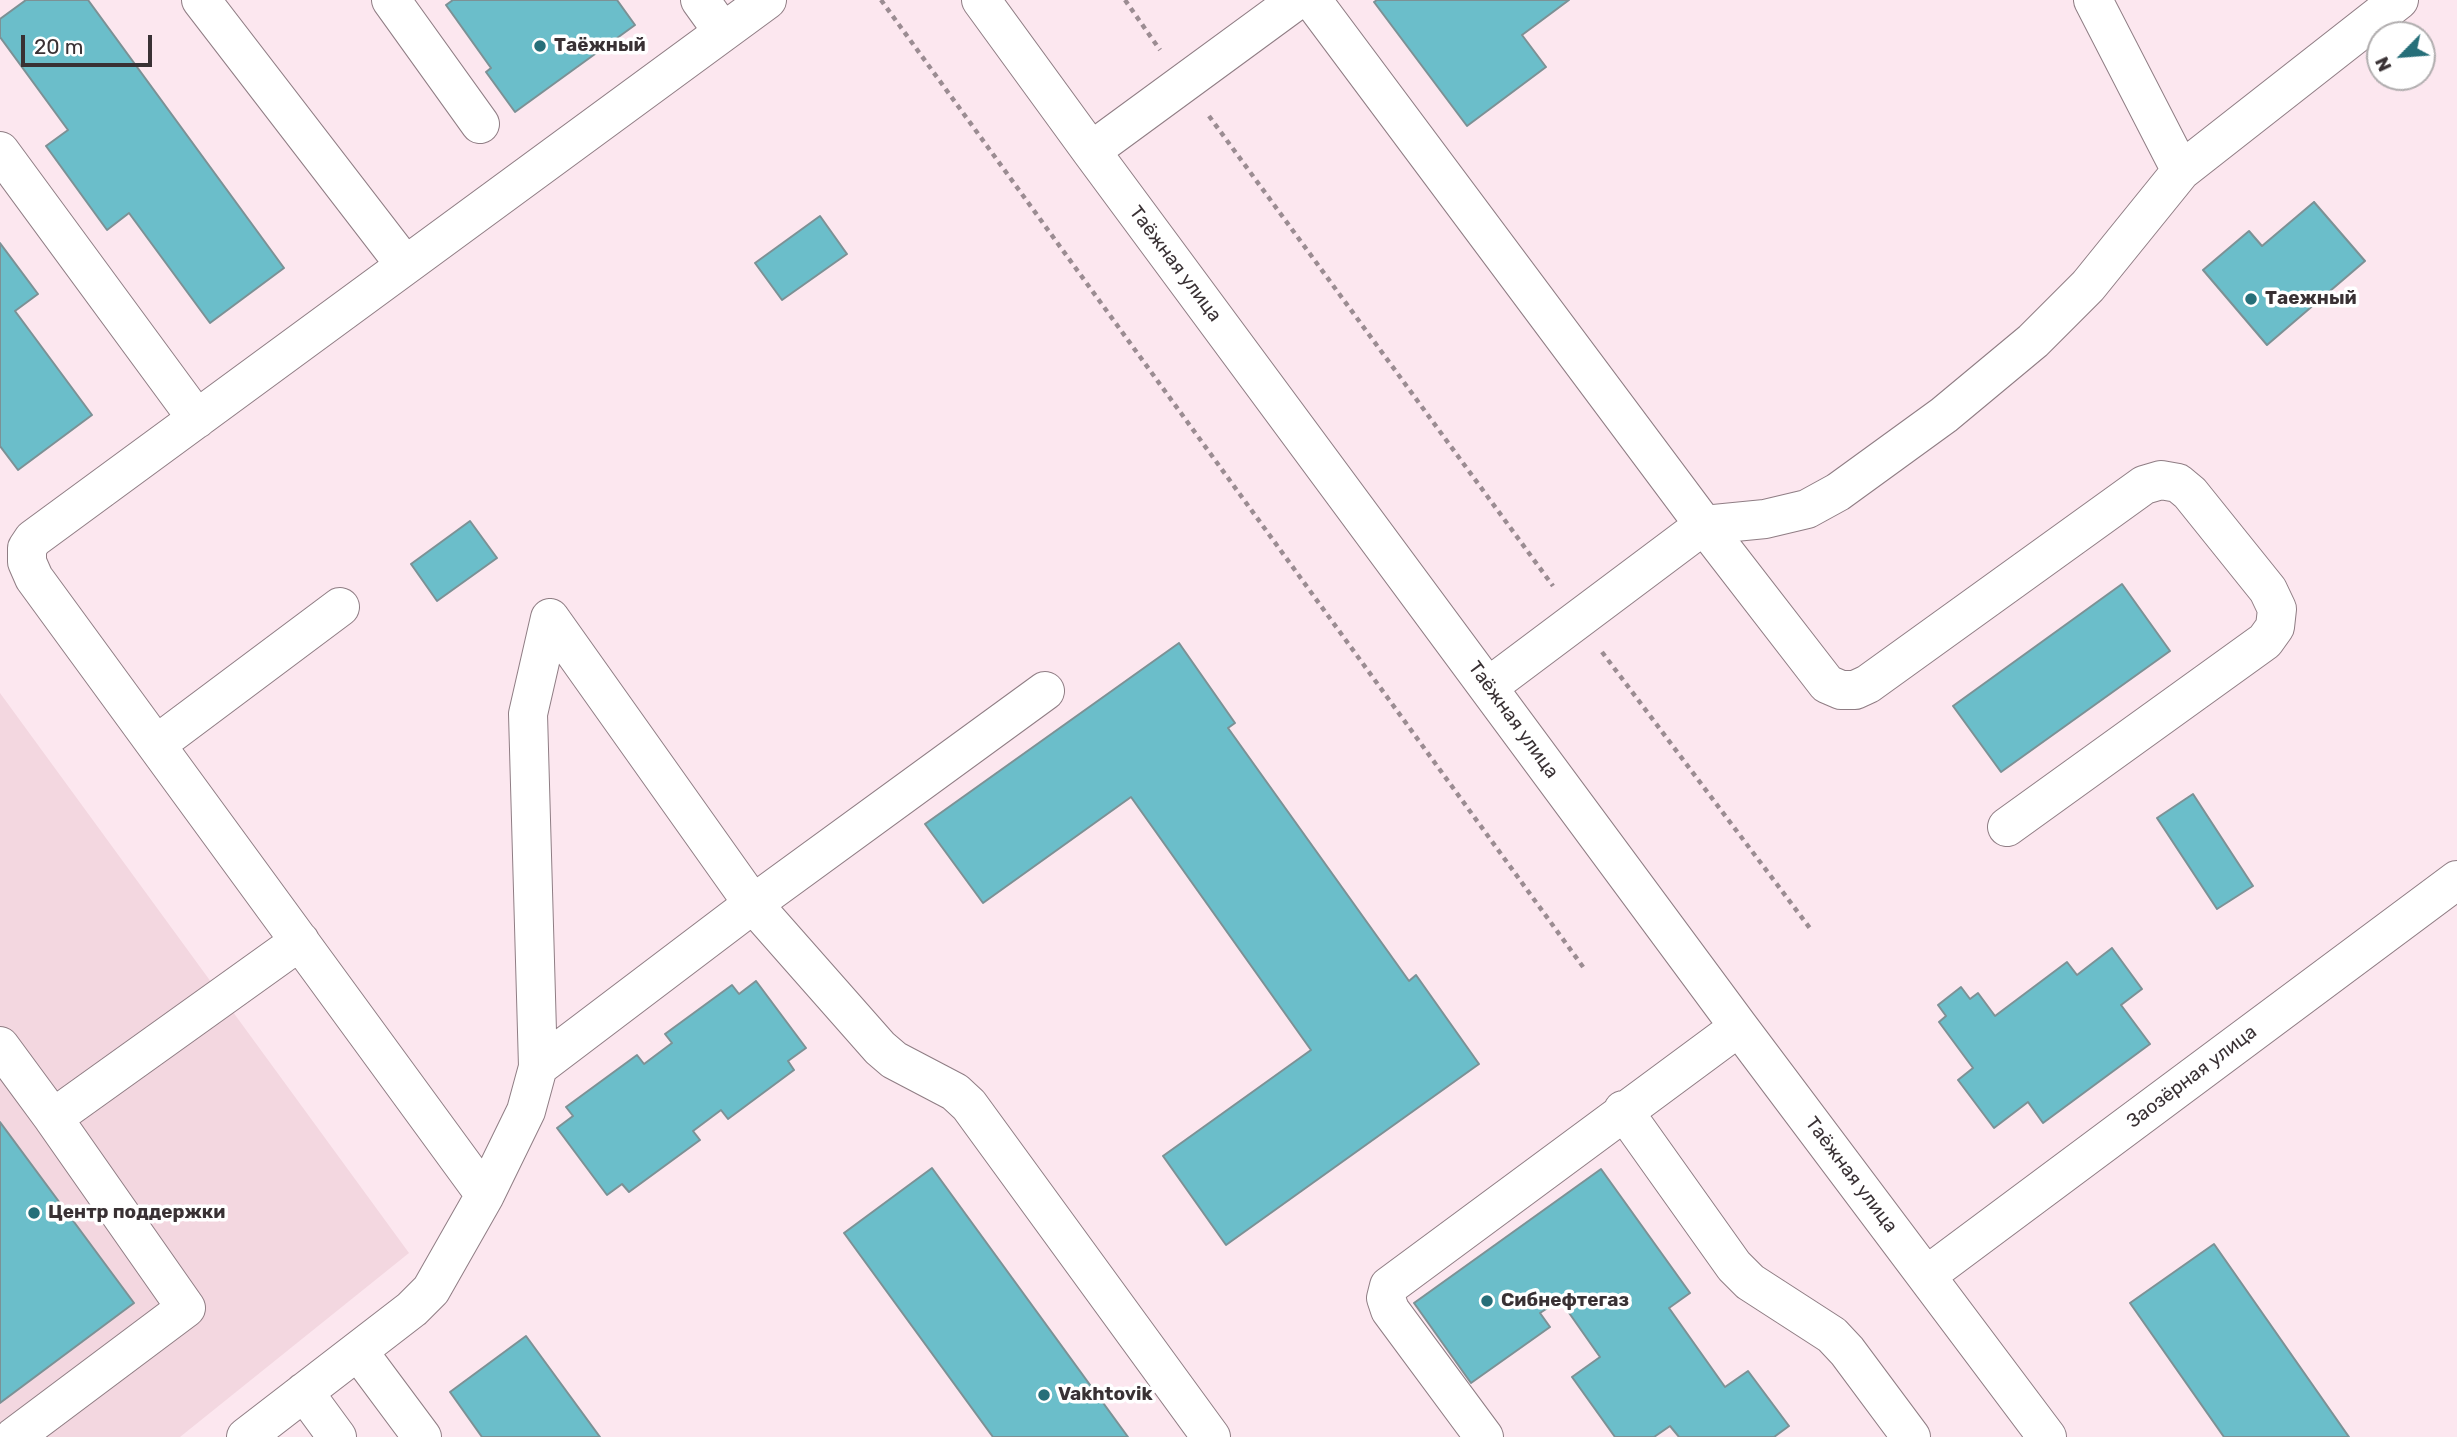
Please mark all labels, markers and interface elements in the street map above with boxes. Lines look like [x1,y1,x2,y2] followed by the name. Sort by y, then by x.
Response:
[24,21,156,65] scale bar
[2366,21,2436,91] north arrow
[34,34,83,59] text: 20 m
[554,35,646,57] place label: Таёжный
[532,38,548,54] marker: Таёжный
[2370,53,2397,75] text: N
[1124,202,1226,326] street label: Таёжная улица
[2265,288,2357,310] place label: Таежный
[2243,291,2259,307] marker: Таежный
[1463,657,1563,783] street label: Таёжная улица
[2123,1021,2261,1133] street label: Заозёрная улица
[1800,1113,1902,1237] street label: Таёжная улица
[48,1202,225,1224] place label: Центр поддержки
[26,1205,42,1221] marker: Центр поддержки
[1501,1290,1629,1312] place label: Сибнефтегаз
[1479,1293,1495,1309] marker: Сибнефтегаз
[1058,1384,1153,1406] place label: Vakhtovik
[1036,1387,1052,1403] marker: Vakhtovik

